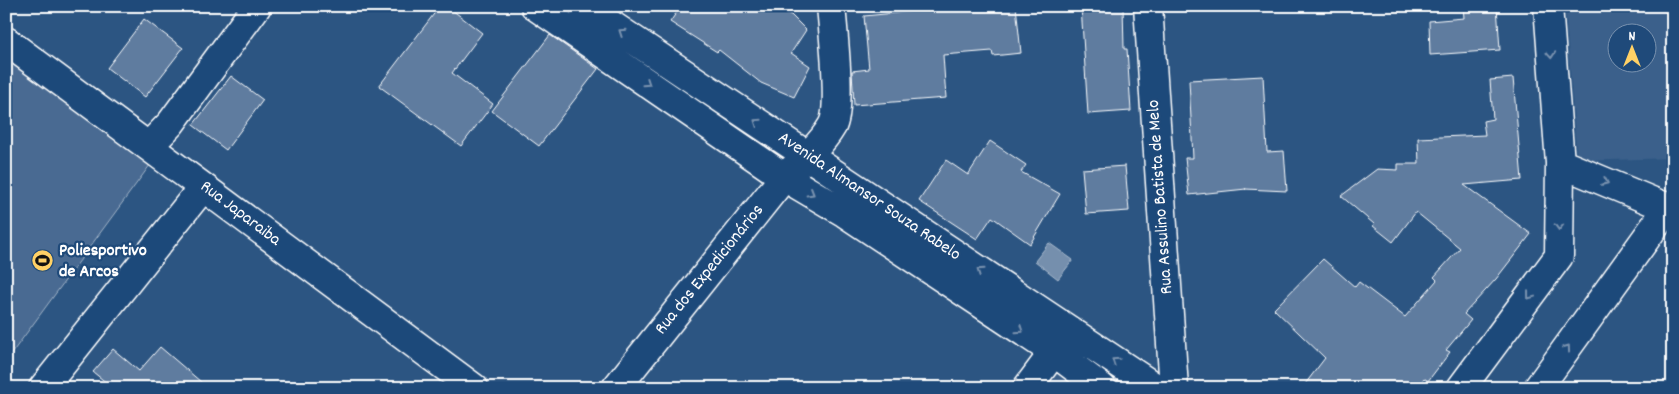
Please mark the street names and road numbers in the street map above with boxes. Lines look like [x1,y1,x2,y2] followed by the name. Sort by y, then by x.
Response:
[1142,99,1180,295] street label: Rua Assulino Batista de Melo
[773,126,965,268] street label: Avenida Almansor Souza Rabelo
[194,175,286,253] street label: Rua Japaraiba
[649,199,771,341] street label: Rua dos Expedicionários

